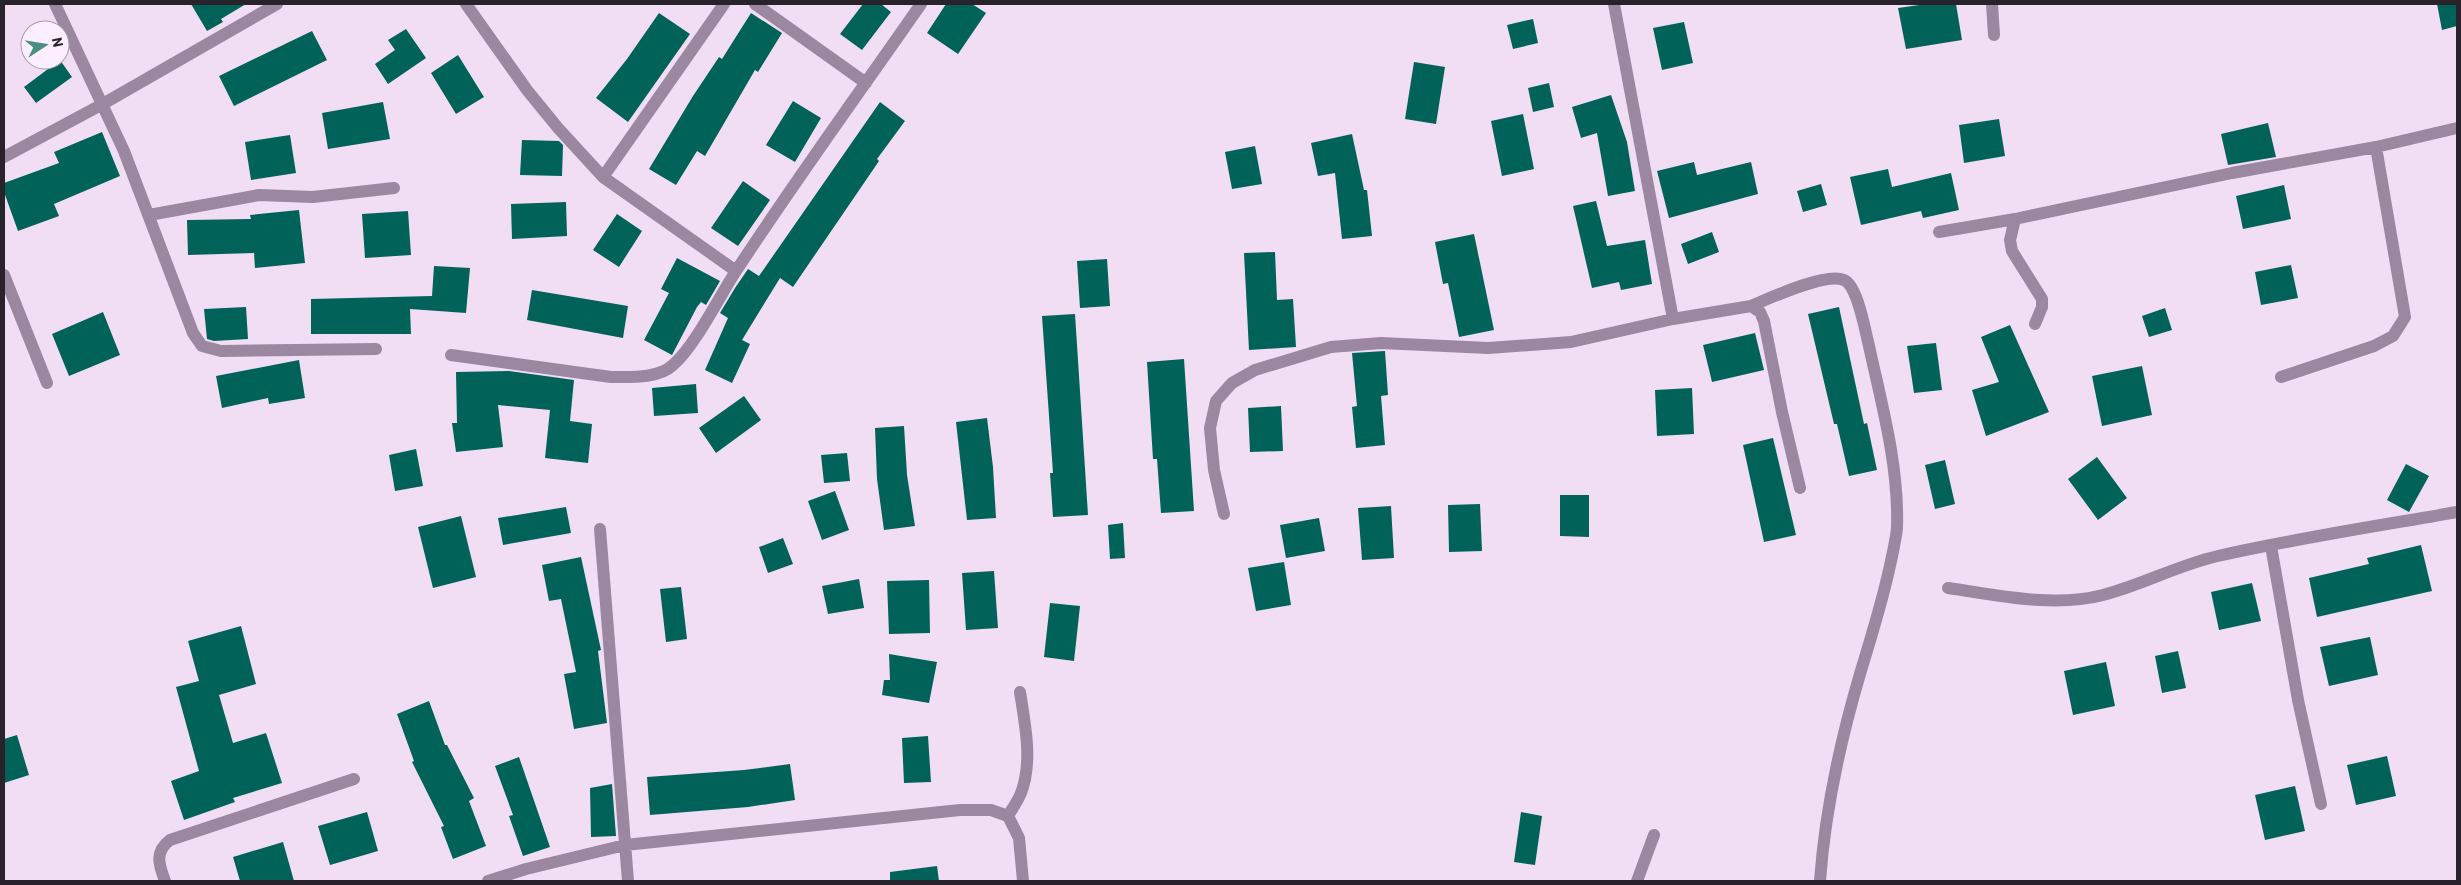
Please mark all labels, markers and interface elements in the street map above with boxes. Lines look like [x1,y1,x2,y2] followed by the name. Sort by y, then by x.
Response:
[20,20,70,70] north arrow
[49,36,67,49] text: N

